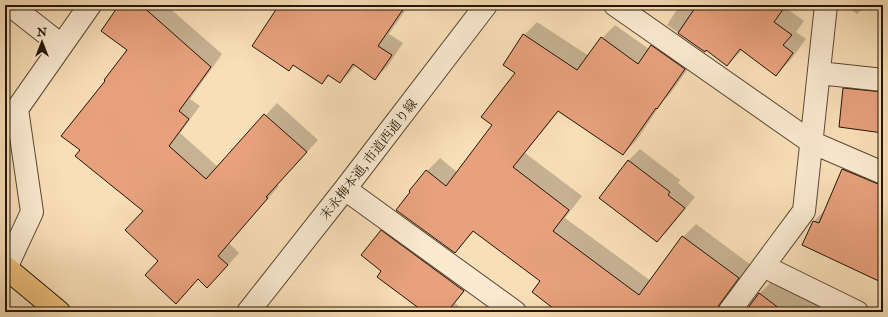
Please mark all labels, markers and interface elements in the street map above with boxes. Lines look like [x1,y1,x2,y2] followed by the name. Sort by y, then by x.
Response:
[22,22,62,62] north arrow
[36,26,48,39] text: N
[317,96,421,223] street label: 末永梅本通, 市道西通り線

